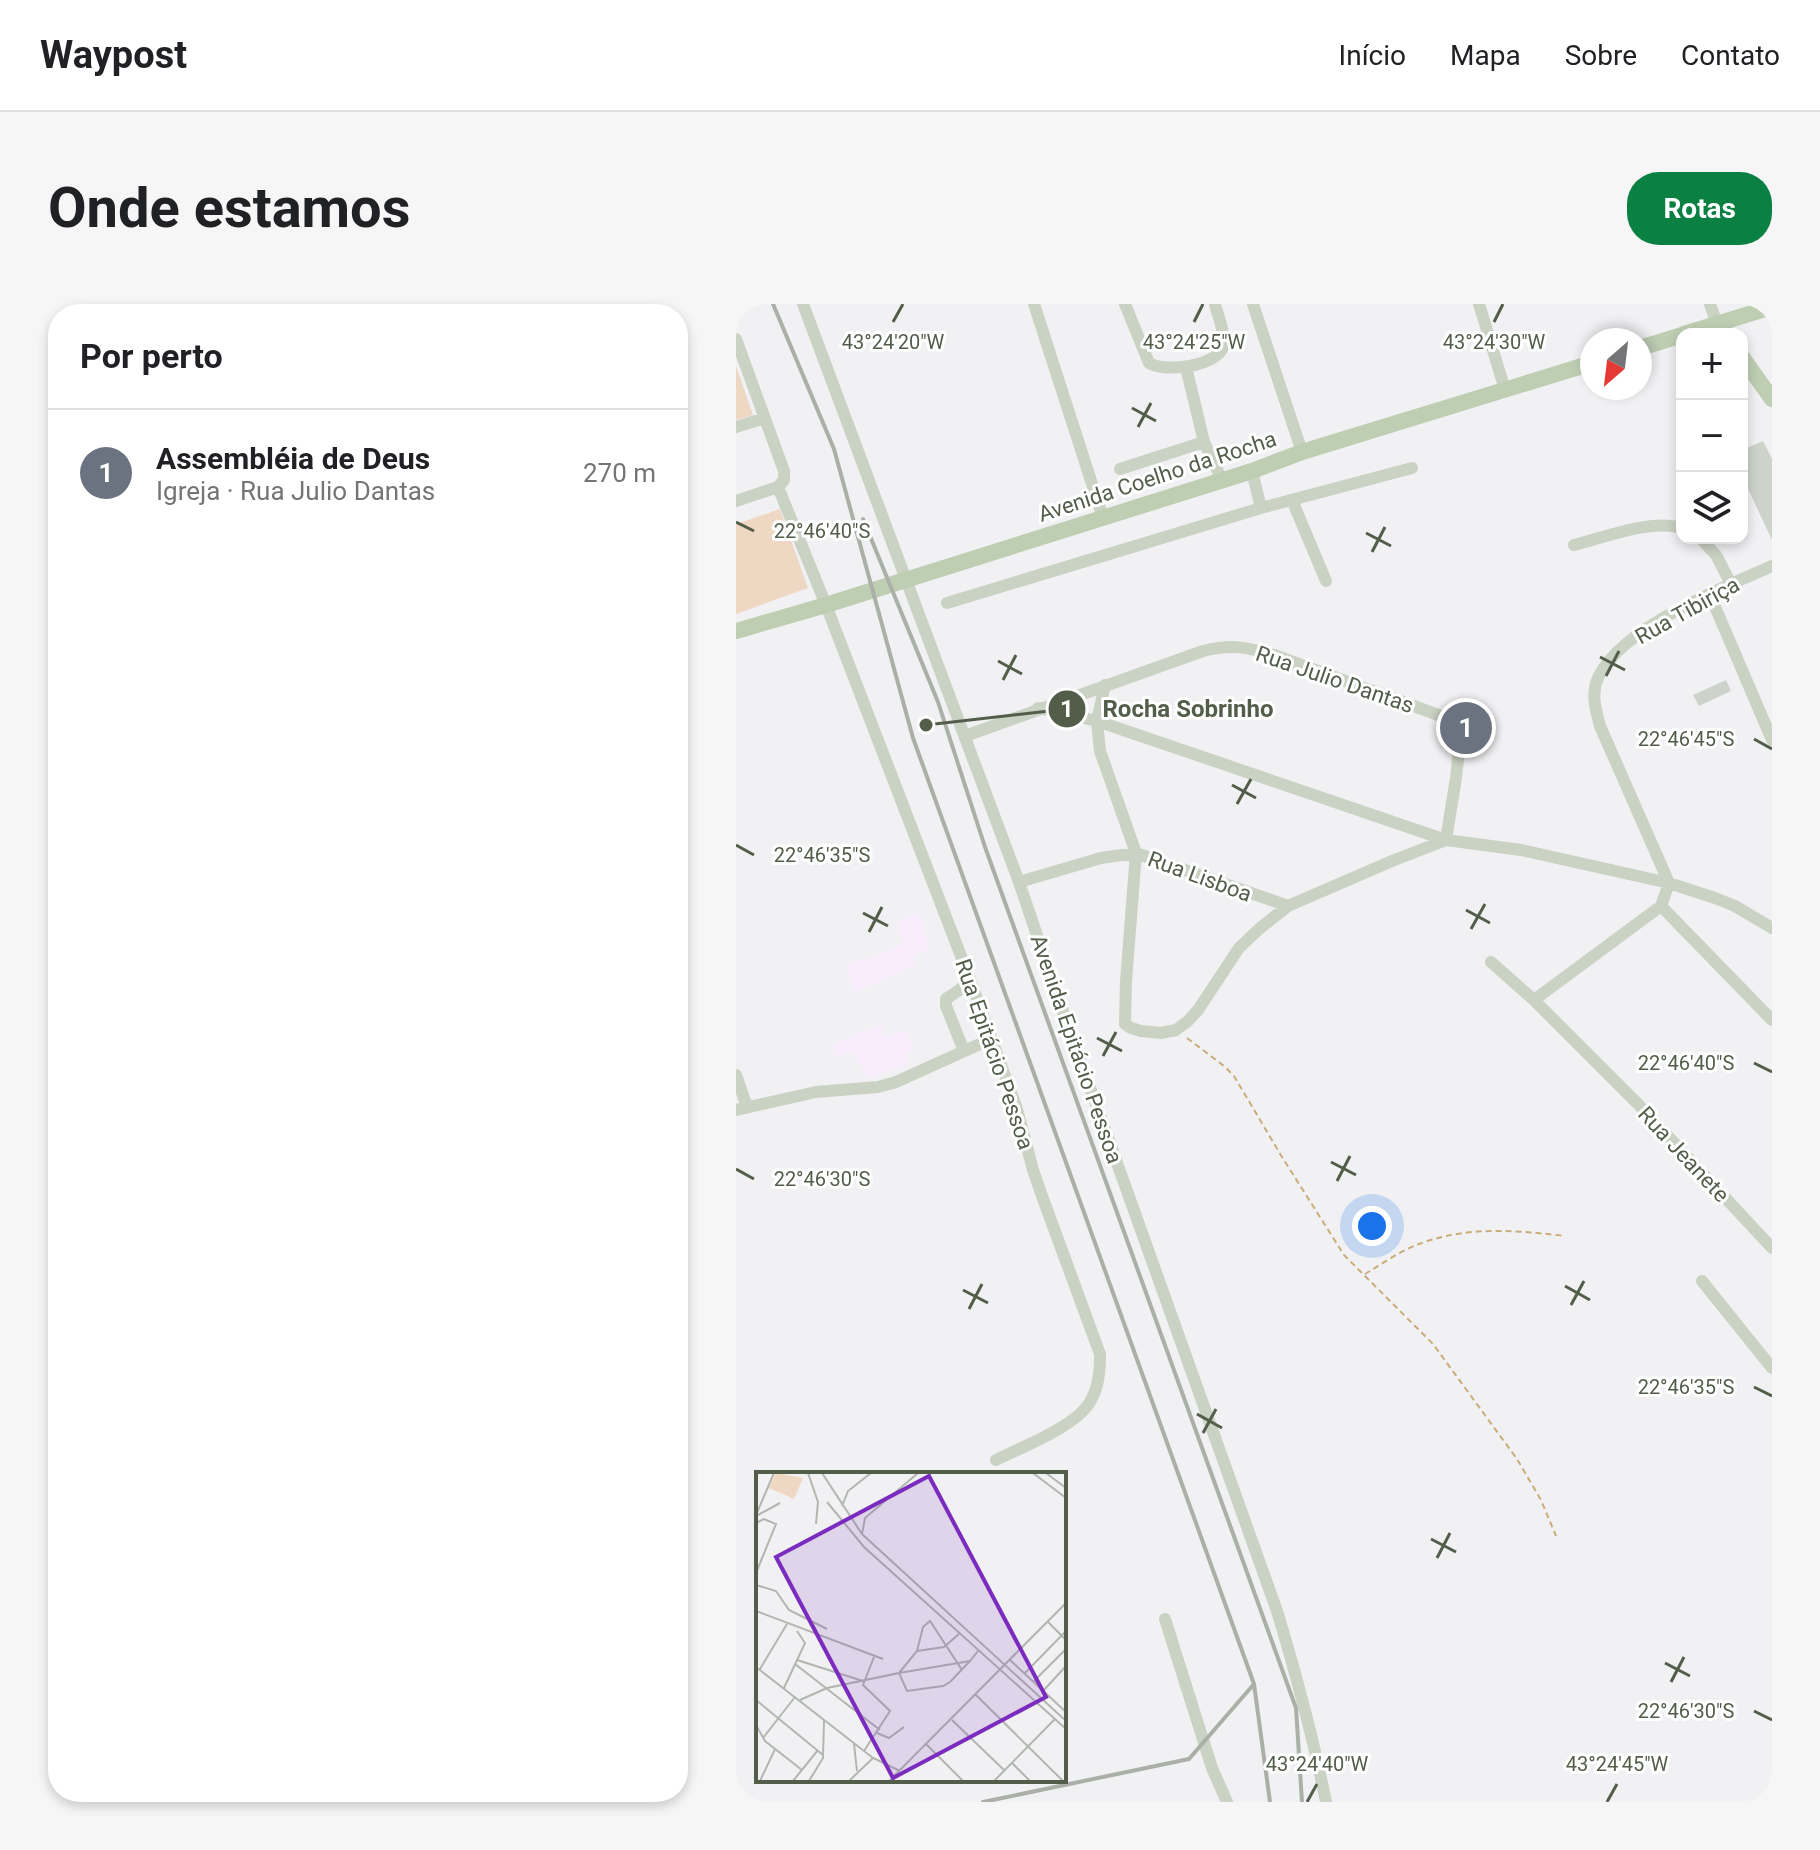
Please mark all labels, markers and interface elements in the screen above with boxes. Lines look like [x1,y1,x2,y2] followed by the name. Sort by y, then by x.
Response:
[40,33,187,77] text: Waypost
[1339,39,1406,72] text: Início
[1450,39,1521,72] text: Mapa
[1565,39,1637,72] text: Sobre
[1681,39,1780,72] text: Contato
[1627,172,1772,245] button: Rotas
[48,175,411,241] text: Onde estamos
[1580,328,1652,400] north arrow
[1676,328,1748,544] map controls
[1676,328,1748,400] button: +
[842,330,945,354] text: 43°24'20"W
[1143,330,1246,354] text: 43°24'25"W
[1443,330,1546,354] text: 43°24'30"W
[80,336,223,376] text: Por perto
[1676,400,1748,472] button: −
[1035,426,1279,527] street label: Avenida Coelho da Rocha
[156,441,430,476] text: Assembléia de Deus
[99,458,113,488] text: 1
[583,458,656,488] text: 270 m
[1676,472,1748,544] button: layers
[156,476,435,506] text: Igreja · Rua Julio Dantas
[774,519,870,543] text: 22°46'40"S
[1631,572,1744,649] street label: Rua Tibiriça
[1253,641,1417,718] street label: Rua Julio Dantas
[1047,685,1290,733] callout: Rocha Sobrinho
[1060,695,1074,723] text: 1
[1102,695,1274,723] text: Rocha Sobrinho
[1440,698,1492,758] pin: 1
[1638,727,1734,751] text: 22°46'45"S
[774,843,870,867] text: 22°46'35"S
[1145,846,1255,907] street label: Rua Lisboa
[1026,932,1127,1167] street label: Avenida Epitácio Pessoa
[950,956,1039,1153] street label: Rua Epitácio Pessoa
[1638,1051,1734,1075] text: 22°46'40"S
[1633,1101,1734,1207] street label: Rua Jeanete
[774,1167,870,1191] text: 22°46'30"S
[1352,1206,1392,1246] your location
[1638,1375,1734,1399] text: 22°46'35"S
[756,1472,1066,1782] inset map
[1638,1699,1734,1723] text: 22°46'30"S
[1266,1752,1369,1776] text: 43°24'40"W
[1566,1752,1669,1776] text: 43°24'45"W

